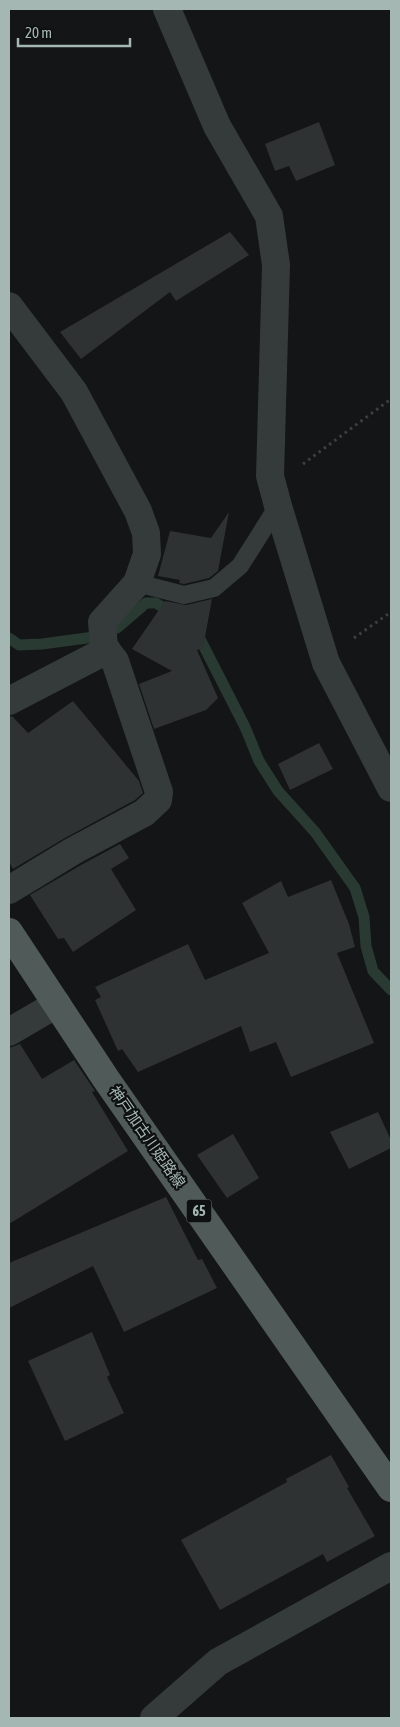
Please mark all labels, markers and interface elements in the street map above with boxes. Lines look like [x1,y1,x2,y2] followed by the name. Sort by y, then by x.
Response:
[18,15,130,47] scale bar
[25,24,52,41] text: 20 m
[106,1083,189,1191] street label: 神戸加古川姫路線
[186,1200,212,1222] road number: 65

